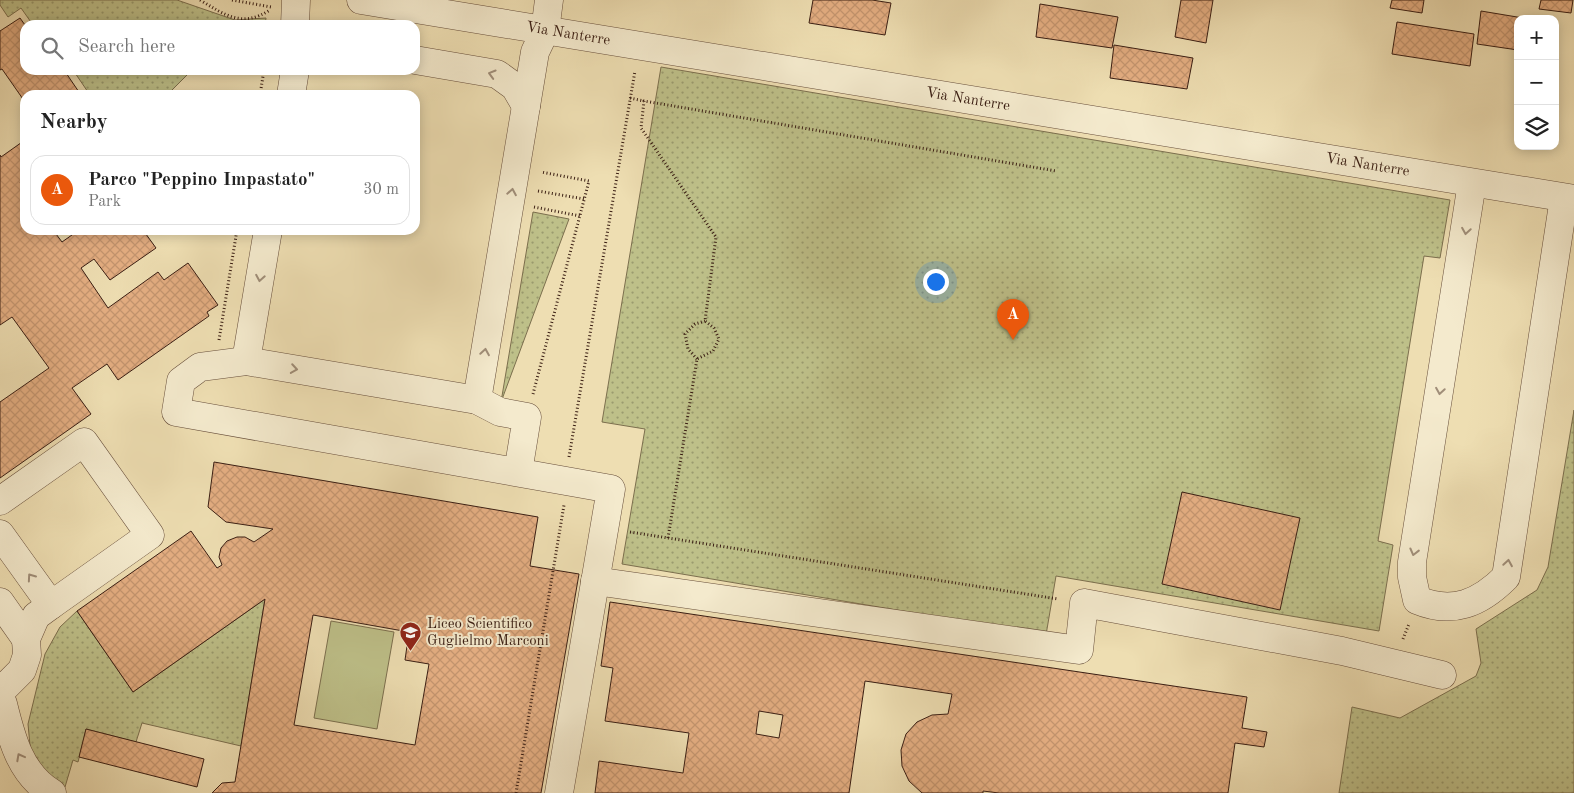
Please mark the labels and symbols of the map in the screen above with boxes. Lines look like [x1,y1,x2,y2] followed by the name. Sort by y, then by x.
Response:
[525,20,612,48] street label: Via Nanterre
[488,69,496,80] one-way arrow
[925,85,1011,114] street label: Via Nanterre
[1324,151,1411,179] street label: Via Nanterre
[506,188,516,196] one-way arrow
[1461,226,1471,235] one-way arrow
[923,269,949,295] your location
[255,274,265,282] one-way arrow
[997,299,1029,340] pin: A
[479,348,490,356] one-way arrow
[290,363,298,374] one-way arrow
[1436,387,1446,396] one-way arrow
[1409,547,1420,556] one-way arrow
[1502,558,1512,567] one-way arrow
[28,574,37,583] one-way arrow
[427,617,549,649] place label: Liceo Scientifico Guglielmo Marconi
[399,621,423,652] school or university icon: Liceo Scientifico Guglielmo Marconi
[17,754,27,763] one-way arrow

